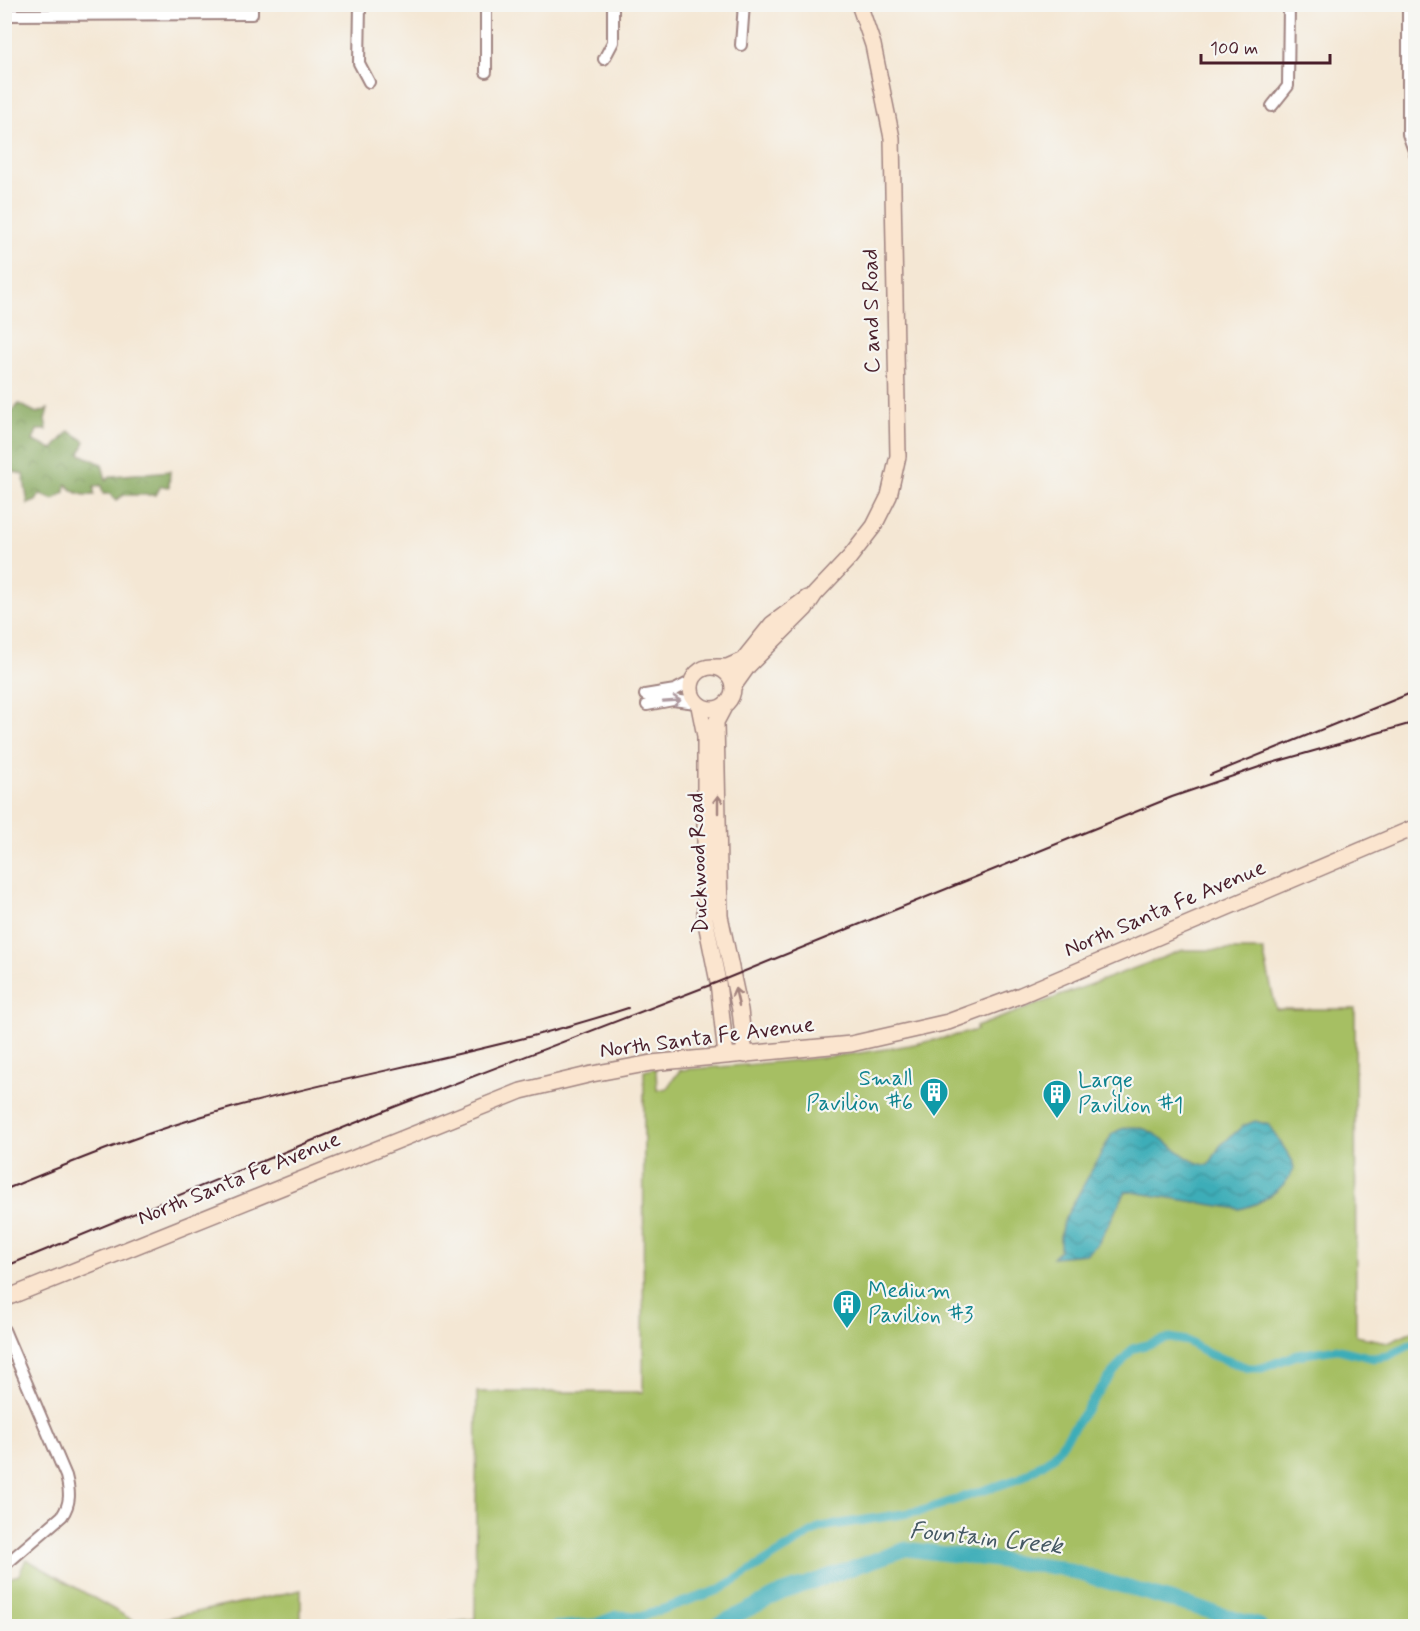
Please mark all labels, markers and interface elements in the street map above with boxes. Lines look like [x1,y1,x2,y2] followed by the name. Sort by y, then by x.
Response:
[1201,27,1330,65] scale bar
[1210,37,1258,61] text: 100 m
[857,248,887,374] street label: C and S Road
[661,696,681,707] one-way arrow
[683,792,715,934] street label: Duckwood Road
[713,794,724,814] one-way arrow
[1060,854,1270,964] street label: North Santa Fe Avenue
[731,988,743,1007] one-way arrow
[598,1011,816,1065] street label: North Santa Fe Avenue
[806,1065,913,1118] place label: Small Pavilion #6
[1078,1067,1183,1120] place label: Large Pavilion #1
[918,1076,950,1118] building icon: Small Pavilion #6
[1041,1078,1073,1120] building icon: Large Pavilion #1
[134,1125,345,1232] street label: North Santa Fe Avenue
[868,1277,974,1330] place label: Medium Pavilion #3
[831,1288,863,1330] building icon: Medium Pavilion #3
[908,1516,1066,1563] water label: Fountain Creek

